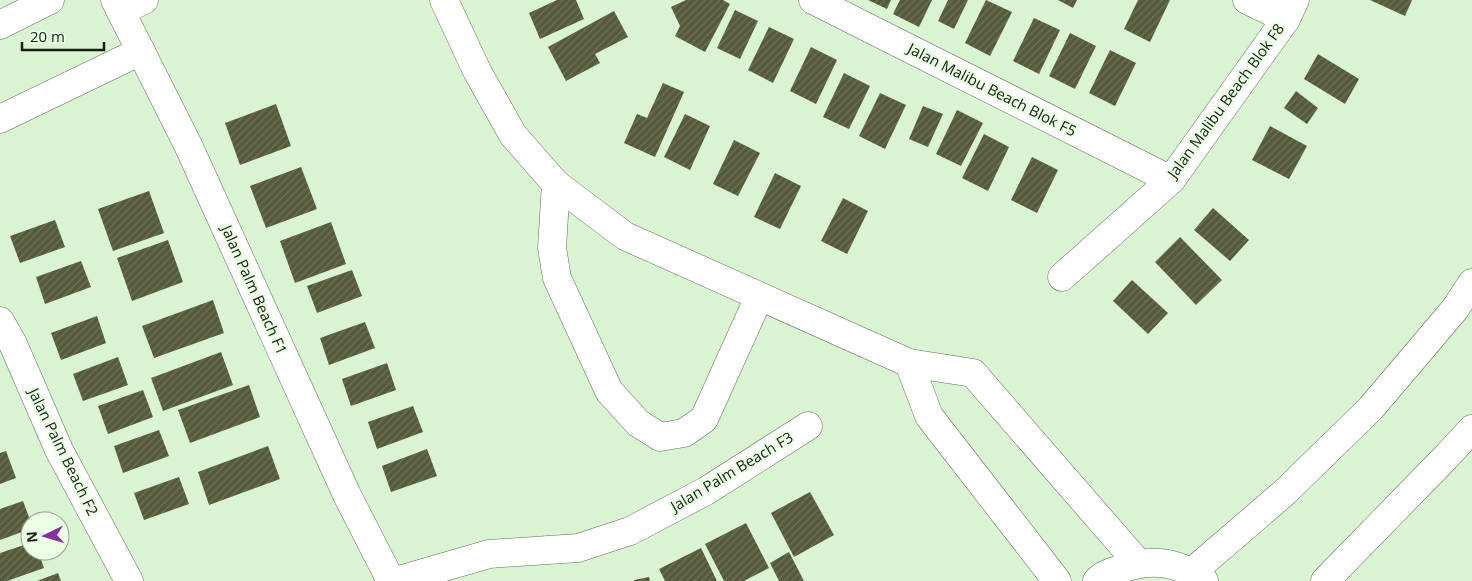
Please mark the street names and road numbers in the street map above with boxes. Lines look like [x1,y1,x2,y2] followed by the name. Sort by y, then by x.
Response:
[1161,19,1288,183] street label: Jalan Malibu Beach Blok F8
[903,37,1080,140] street label: Jalan Malibu Beach Blok F5
[217,220,292,357] street label: Jalan Palm Beach F1
[23,383,103,519] street label: Jalan Palm Beach F2
[665,427,796,517] street label: Jalan Palm Beach F3

